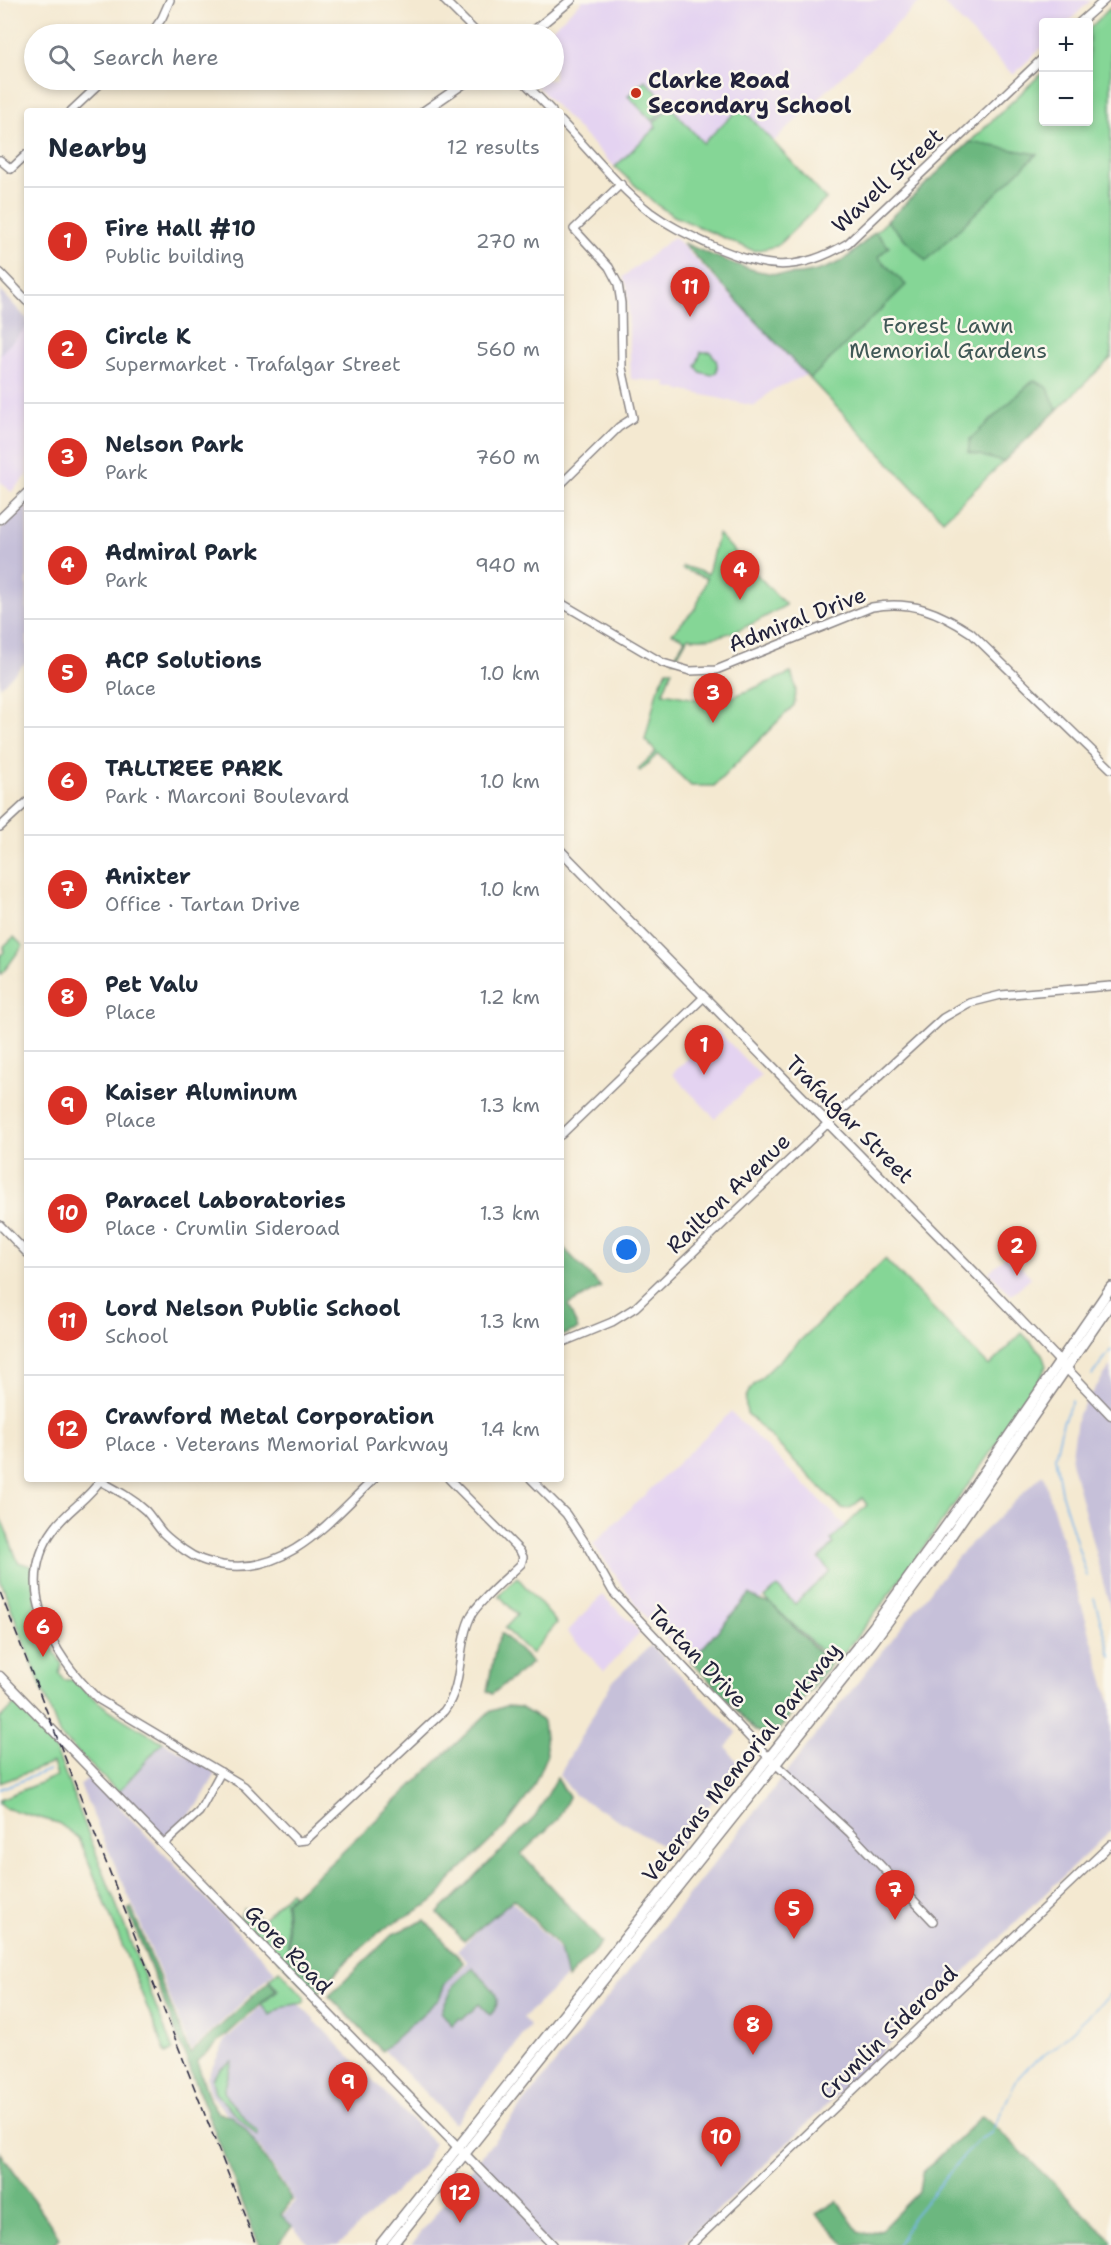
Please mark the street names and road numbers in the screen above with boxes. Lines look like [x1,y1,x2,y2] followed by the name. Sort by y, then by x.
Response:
[825,121,949,239] street label: Wavell Street
[724,580,870,659] street label: Admiral Drive
[779,1049,920,1190] street label: Trafalgar Street
[660,1127,797,1260] street label: Railton Avenue
[641,1599,754,1714] street label: Tartan Drive
[635,1636,847,1888] street label: Veterans Memorial Parkway
[239,1898,339,2000] street label: Gore Road
[813,1959,964,2106] street label: Crumlin Sideroad

